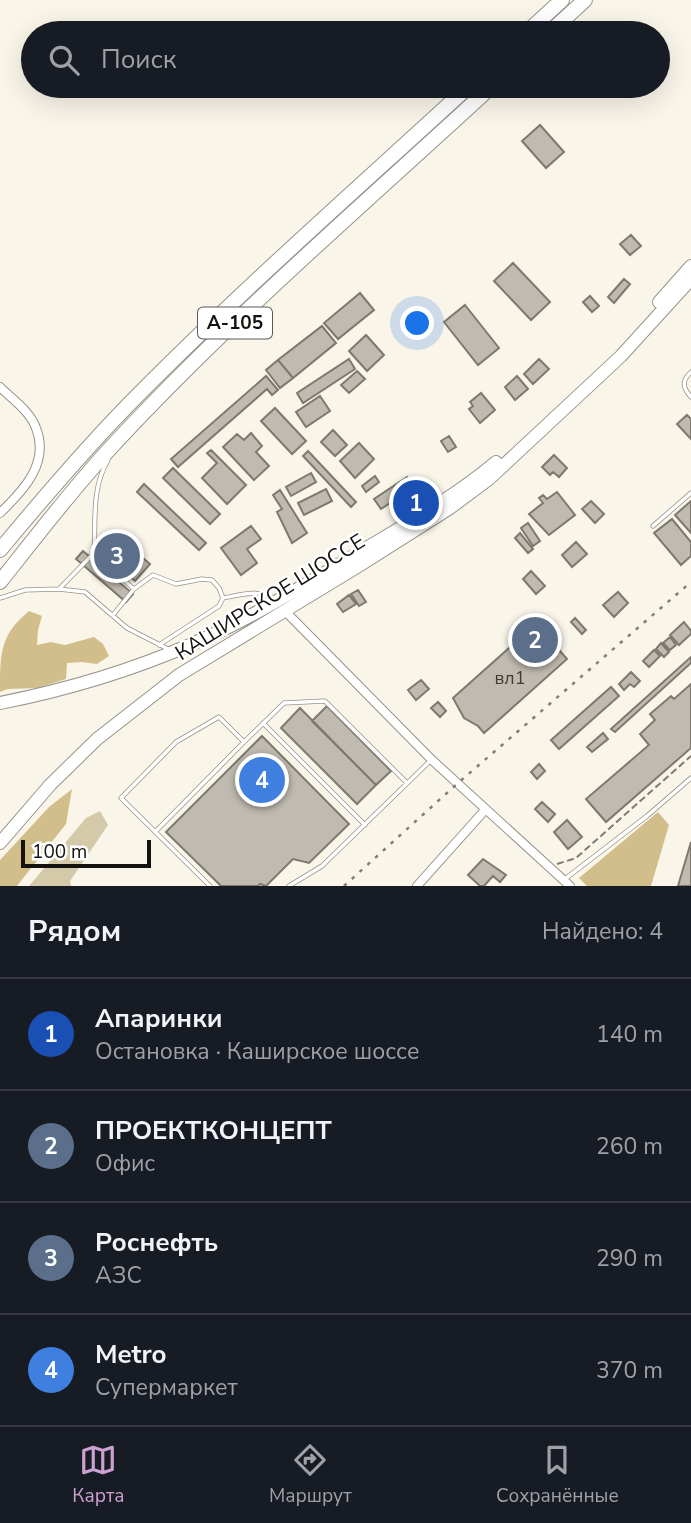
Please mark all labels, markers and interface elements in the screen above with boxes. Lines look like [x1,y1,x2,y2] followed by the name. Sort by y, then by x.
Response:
[21,21,670,98] search box
[45,41,83,79] icon: search
[101,42,177,77] text: Поиск
[400,306,434,340] your location
[198,308,272,338] road number: А-105
[393,477,439,529] pin: 1
[170,527,370,667] street label: КАШИРСКОЕ ШОССЕ
[94,530,140,582] pin: 3
[512,614,558,666] pin: 2
[495,666,525,690] house number: вл1
[239,754,285,806] pin: 4
[21,837,150,869] scale bar
[32,839,87,865] text: 100 m
[28,911,121,952] text: Рядом
[542,916,663,947] text: Найдено: 4
[95,1001,222,1036] text: Апаринки
[44,1019,58,1050] text: 1
[596,1019,663,1050] text: 140 m
[95,1036,419,1067] text: Остановка · Каширское шоссе
[95,1113,332,1148] text: ПРОЕКТКОНЦЕПТ
[44,1131,58,1162] text: 2
[596,1131,663,1162] text: 260 m
[95,1148,155,1179] text: Офис
[95,1225,218,1260] text: Роснефть
[44,1243,58,1274] text: 3
[596,1243,663,1274] text: 290 m
[95,1260,142,1291] text: АЗС
[95,1337,167,1372] text: Metro
[44,1355,58,1386] text: 4
[596,1355,663,1386] text: 370 m
[95,1372,238,1403] text: Супермаркет
[72,1441,125,1509] tab: Карта
[269,1441,352,1509] tab: Маршрут
[496,1441,619,1509] tab: Сохранённые

